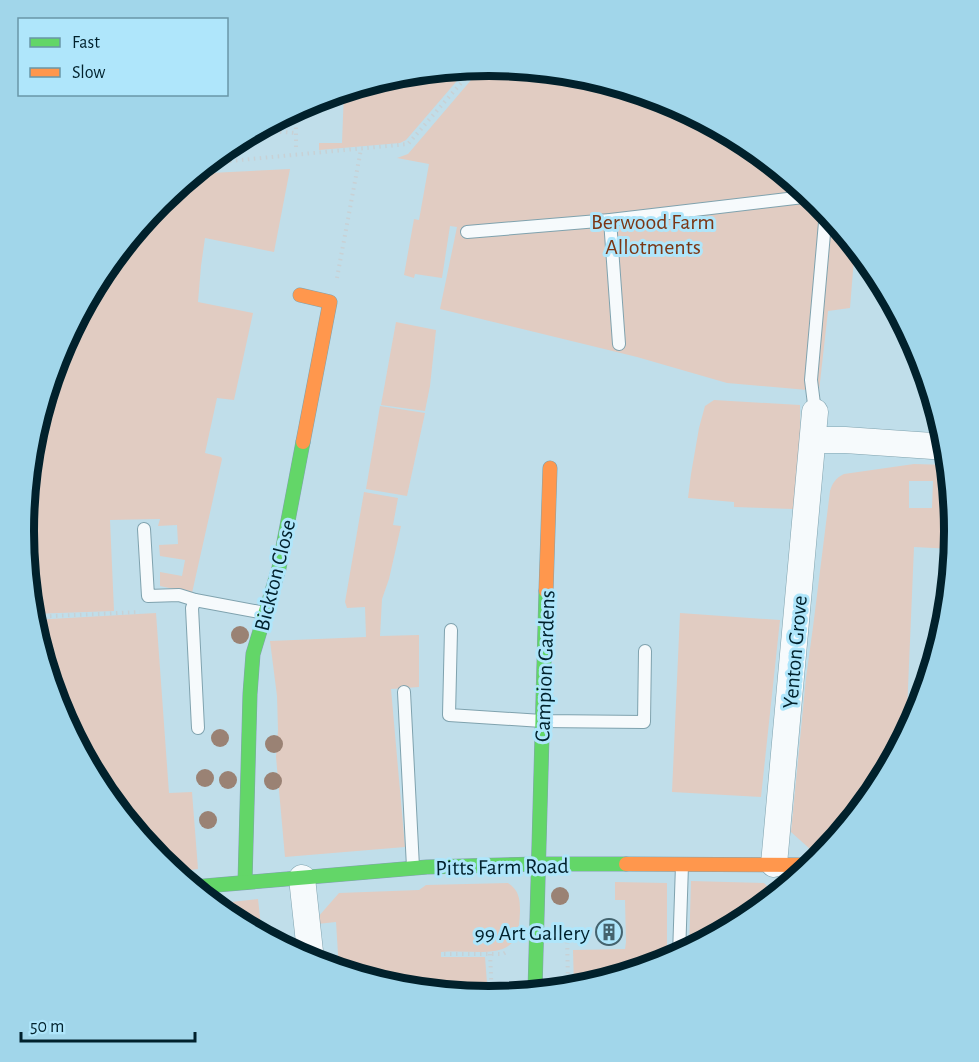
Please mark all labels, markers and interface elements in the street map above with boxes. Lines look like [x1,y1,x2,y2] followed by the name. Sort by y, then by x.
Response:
[18,18,228,96] legend
[72,34,100,52] text: Fast
[72,64,105,82] text: Slow
[591,211,715,258] park label: Berwood Farm Allotments
[251,517,299,633] street label: Bickton Close
[531,590,559,742] street label: Campion Gardens
[779,595,811,710] street label: Yenton Grove
[435,855,569,879] street label: Pitts Farm Road
[594,917,624,947] building icon: 99 Art Gallery
[475,922,591,944] place label: 99 Art Gallery
[21,1005,195,1043] scale bar
[30,1018,64,1036] text: 50 m

